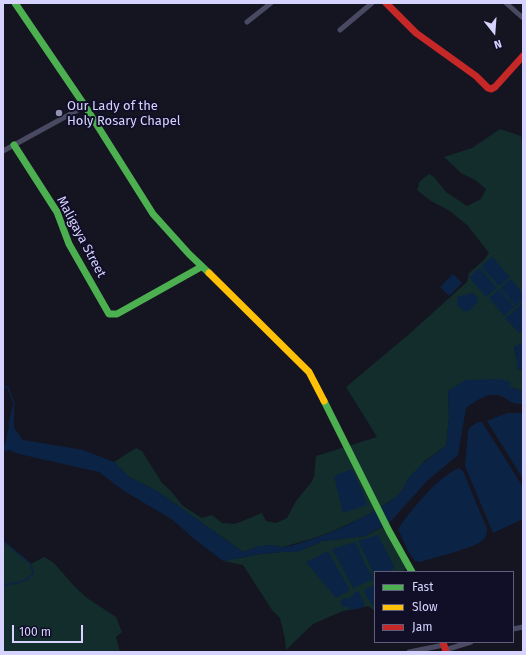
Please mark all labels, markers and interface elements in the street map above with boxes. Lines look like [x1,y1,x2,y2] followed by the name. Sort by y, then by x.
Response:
[474,12,514,52] north arrow
[492,37,503,51] text: N
[67,98,181,129] place label: Our Lady of the Holy Rosary Chapel
[54,108,64,118] marker: Our Lady of the Holy Rosary Chapel
[53,194,109,280] street label: Maligaya Street
[374,571,514,643] legend
[412,580,434,594] text: Fast
[412,600,438,614] text: Slow
[14,617,85,643] scale bar
[412,620,432,634] text: Jam
[19,625,51,639] text: 100 m

